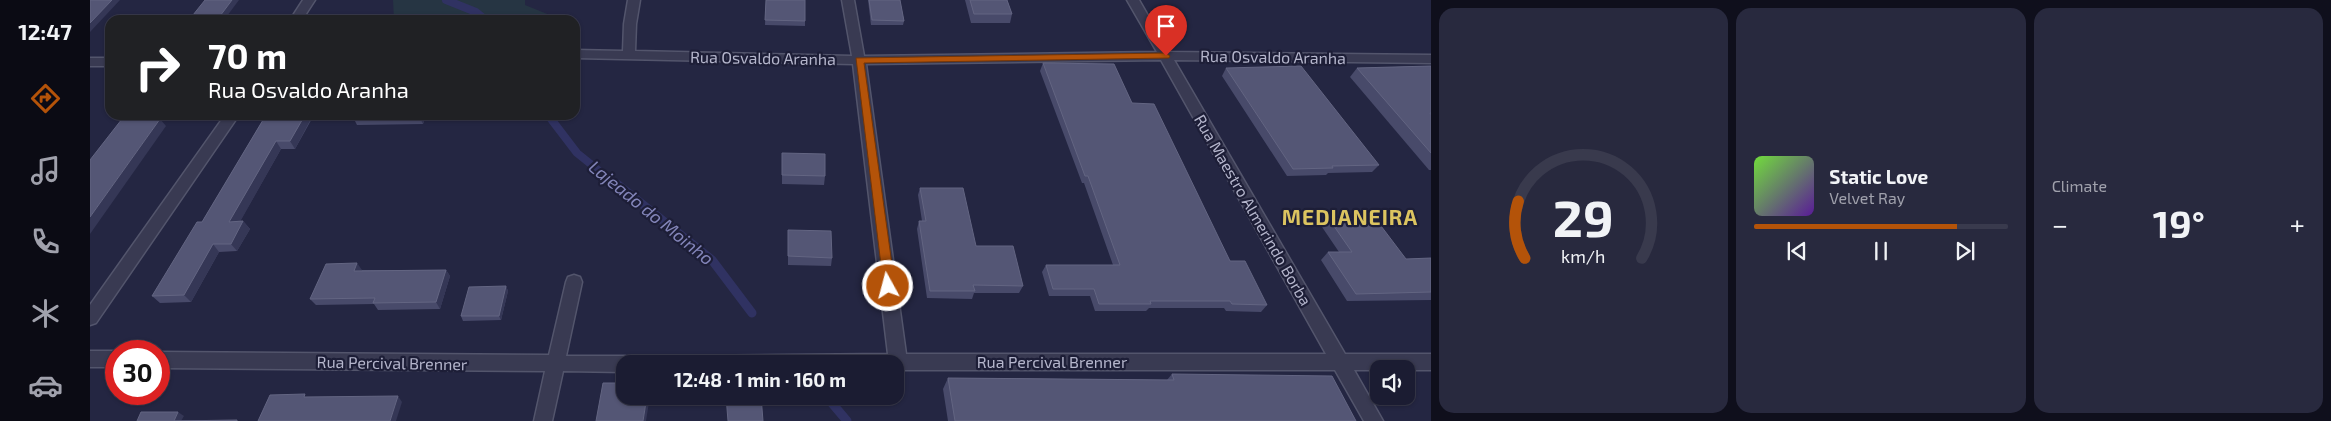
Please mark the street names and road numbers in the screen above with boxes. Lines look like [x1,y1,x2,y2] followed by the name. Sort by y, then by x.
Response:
[1200,46,1346,67] street label: Rua Osvaldo Aranha
[690,47,836,68] street label: Rua Osvaldo Aranha
[1191,111,1316,309] street label: Rua Maestro Almerindo Borba
[316,352,468,373] street label: Rua Percival Brenner
[977,352,1128,371] street label: Rua Percival Brenner

